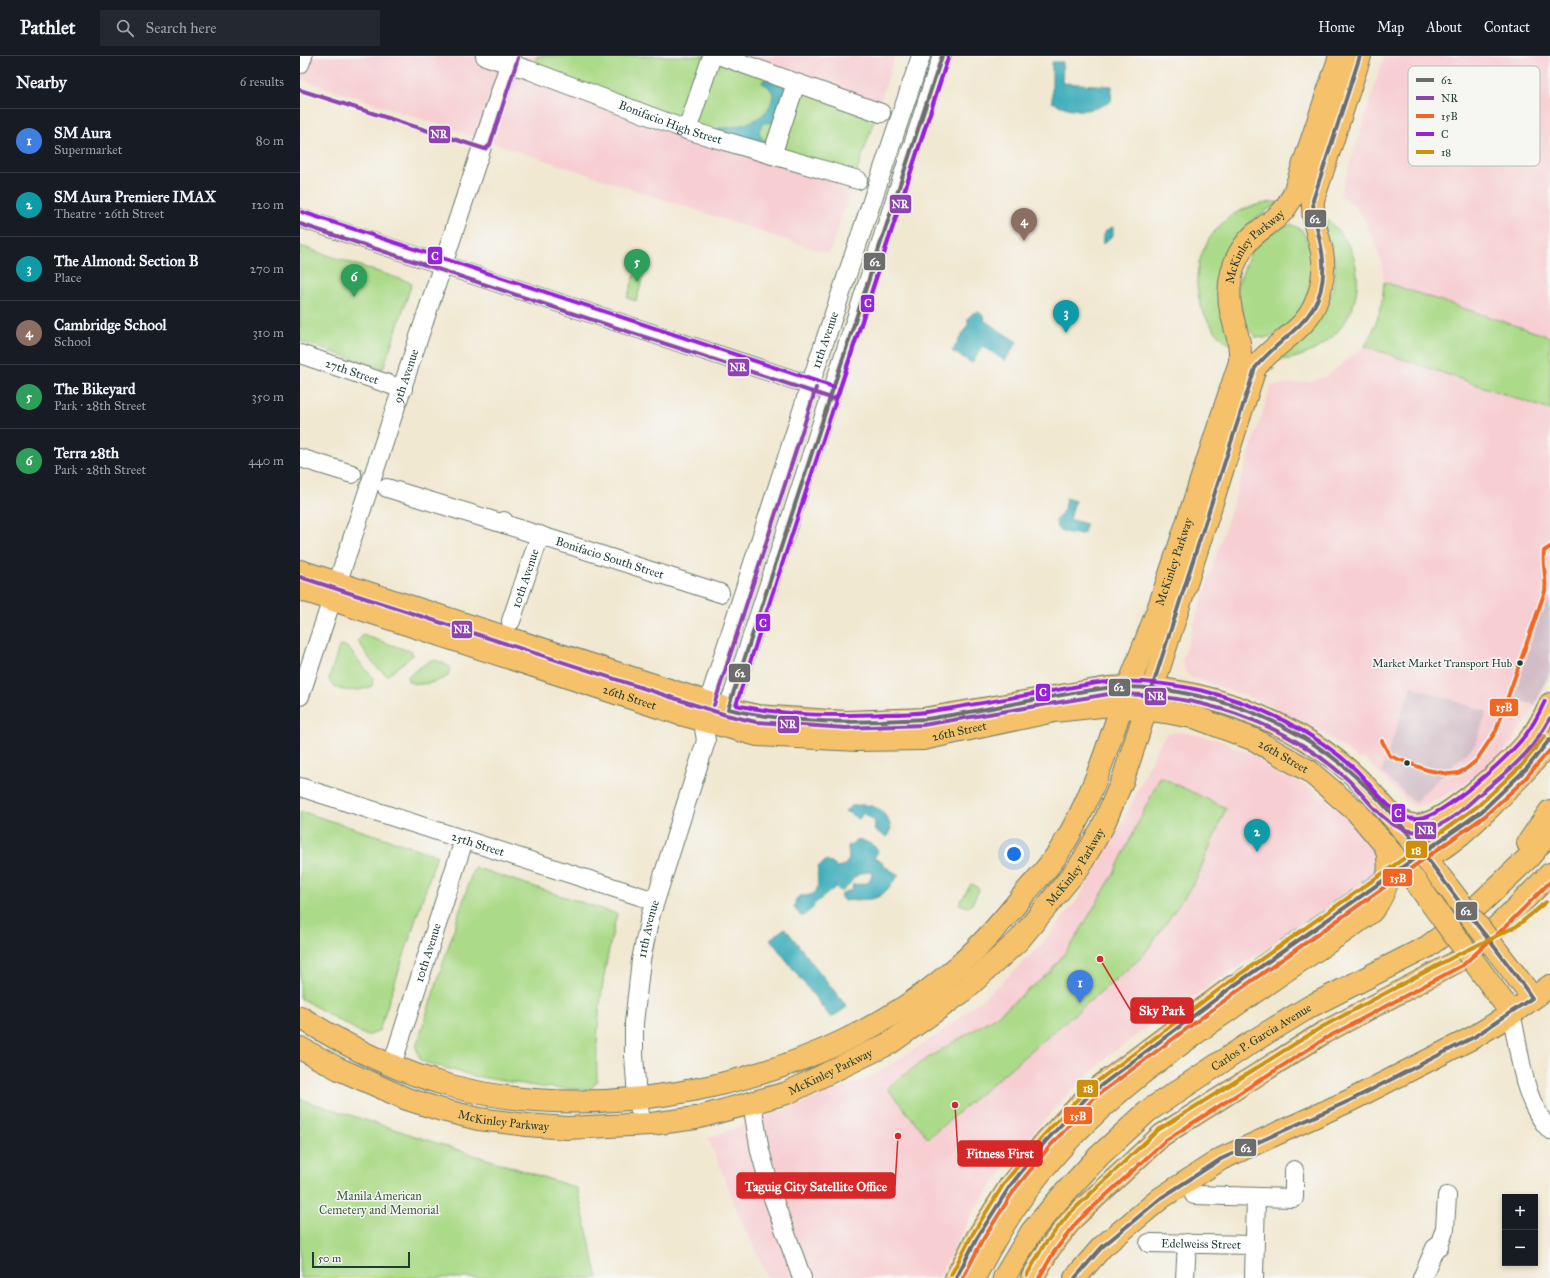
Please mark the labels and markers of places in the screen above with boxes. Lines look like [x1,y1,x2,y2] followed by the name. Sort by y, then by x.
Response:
[1011,208,1037,241] pin: 4
[624,249,650,282] pin: 5
[341,264,367,297] pin: 6
[1053,300,1079,333] pin: 3
[1372,657,1512,670] place label: Market Market Transport Hub
[1515,658,1525,668] marker: Market Market Transport Hub
[1402,758,1412,768] unlabelled marker
[1244,819,1270,852] pin: 2
[1067,970,1093,1003] pin: 1
[1131,998,1193,1023] callout: Sky Park
[958,1141,1042,1166] callout: Fitness First
[737,1173,895,1198] callout: Taguig City Satellite Office

